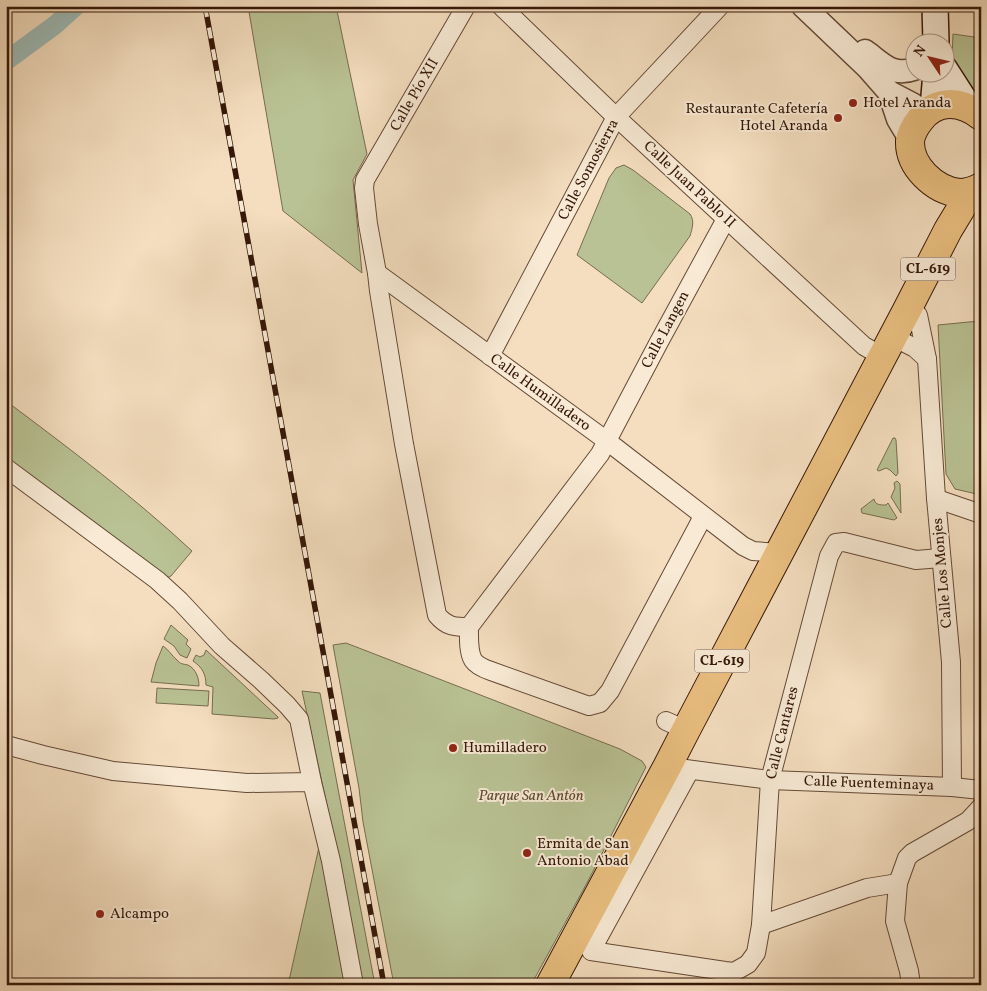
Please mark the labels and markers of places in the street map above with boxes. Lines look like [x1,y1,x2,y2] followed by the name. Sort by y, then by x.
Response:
[863,93,951,114] place label: Hotel Aranda
[847,97,859,109] marker: Hotel Aranda
[685,99,828,137] place label: Restaurante Cafetería Hotel Aranda
[832,112,844,124] marker: Restaurante Cafetería Hotel Aranda
[463,738,547,759] place label: Humilladero
[447,742,459,754] marker: Humilladero
[537,834,629,872] place label: Ermita de San Antonio Abad
[521,847,533,859] marker: Ermita de San Antonio Abad
[110,904,169,925] place label: Alcampo
[94,908,106,920] marker: Alcampo

